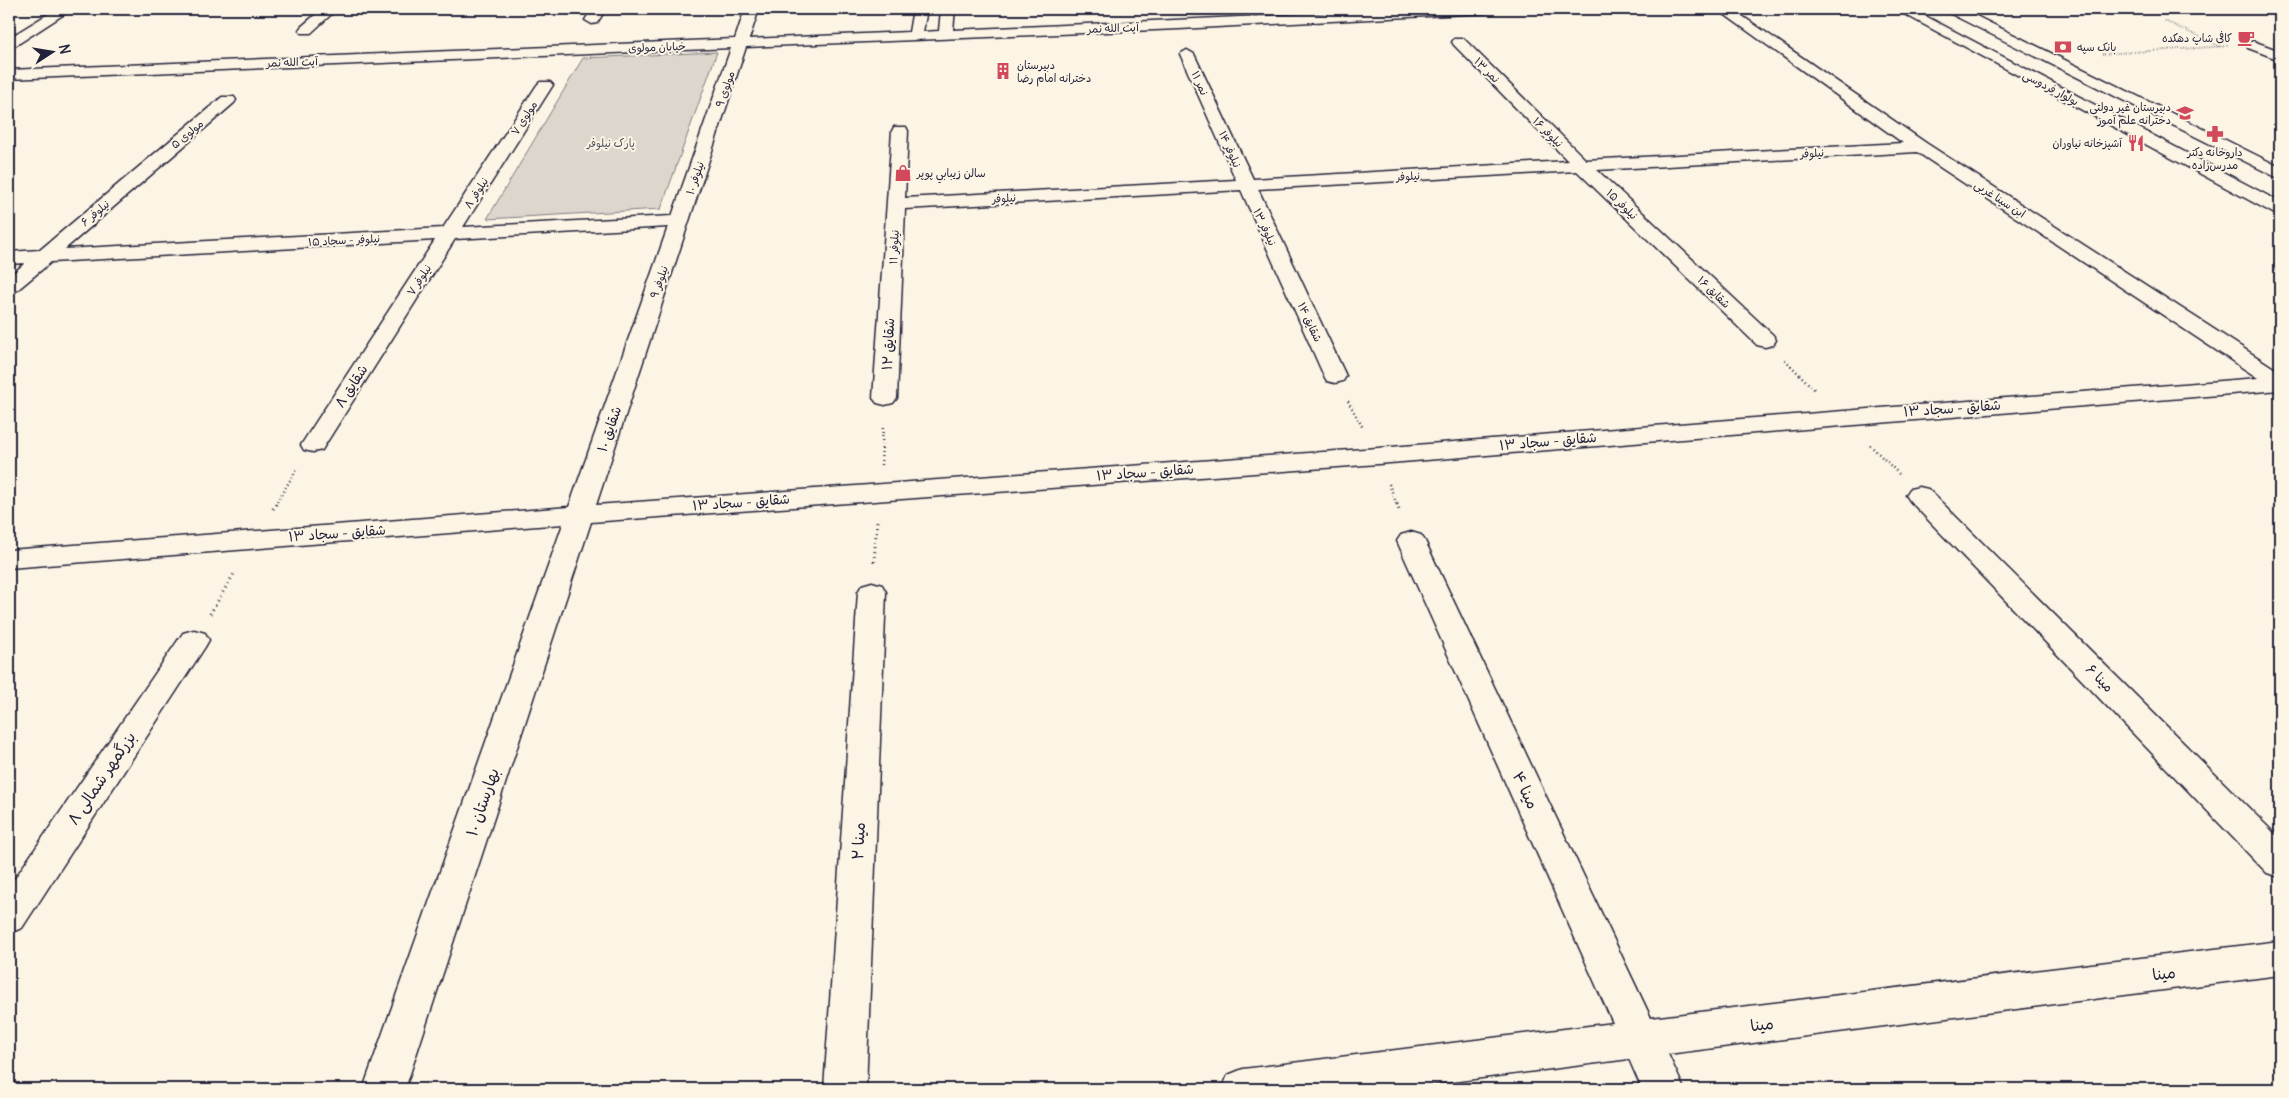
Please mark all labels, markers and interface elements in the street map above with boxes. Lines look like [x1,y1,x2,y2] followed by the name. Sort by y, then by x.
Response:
[1086,20,1140,36] street label: آیت الله نمر
[28,28,78,78] north arrow
[2236,28,2256,48] cafe icon: کافی شاپ دهکده
[2162,30,2232,45] place label: کافی شاپ دهکده
[2053,37,2073,57] bank icon: بانک سپه
[628,39,686,56] street label: خیابان مولوی
[2077,40,2116,55] place label: بانک سپه
[55,43,75,56] text: N
[265,54,319,70] street label: آیت الله نمر
[1471,54,1503,86] street label: نمر ۱۳
[1017,58,1091,87] place label: دبیرستان دخترانه امام رضا
[993,61,1013,81] building icon: دبیرستان دخترانه امام رضا
[2020,67,2081,109] street label: بولوار فردوسی
[712,69,739,109] street label: مولوی ۹
[1188,69,1212,97] street label: نمر ۱۱
[508,98,541,138] street label: مولوی ۷
[2089,100,2171,129] place label: دبیرستان غیر دولتی دخترانه علم آموز
[2175,103,2195,123] school or university icon: دبیرستان غیر دولتی دخترانه علم آموز
[1529,114,1566,151] street label: نیلوفر ۱۶
[168,116,207,152] street label: مولوی ۵
[2205,124,2225,144] pharmacy icon: داروخانه دکتر مدرس‌زاده
[1215,128,1244,170] street label: نیلوفر ۱۴
[2126,133,2146,153] restaurant icon: آشپزخانه نیاوران
[586,136,635,151] park label: پارک نیلوفر
[2052,136,2123,151] place label: آشپزخانه نیاوران
[1799,145,1824,162] street label: نیلوفر
[2186,145,2243,172] place label: داروخانه دکتر مدرس‌زاده
[683,160,708,197] street label: نیلوفر ۱۰
[893,163,913,183] shop icon: سالن زيبابي پوپر
[916,166,986,184] place label: سالن زيبابي پوپر
[1395,168,1420,185] street label: نیلوفر
[461,175,492,212] street label: نیلوفر ۸
[1971,177,2028,222] street label: ابن سینا غربی
[1603,186,1641,223] street label: نیلوفر ۱۵
[991,190,1016,207] street label: نیلوفر
[78,197,113,230] street label: نیلوفر ۶
[1249,206,1280,248] street label: نیلوفر ۱۳
[886,229,903,265] street label: نیلوفر ۱۱
[308,231,380,250] street label: نیلوفر - سجاد ۱۵
[404,262,435,299] street label: نیلوفر ۷
[647,264,672,300] street label: نیلوفر ۹
[1695,273,1733,311] street label: شقایق ۱۶
[1295,300,1325,344] street label: شقایق ۱۴
[878,317,898,371] street label: شقایق ۱۲
[330,361,372,411] street label: شقایق ۸
[1903,396,2001,420] street label: شقایق - سجاد ۱۳
[593,404,625,454] street label: شقایق ۱۰
[1499,428,1597,454] street label: شقایق - سجاد ۱۳
[1096,460,1194,484] street label: شقایق - سجاد ۱۳
[692,490,790,514] street label: شقایق - سجاد ۱۳
[288,521,386,545] street label: شقایق - سجاد ۱۳
[2082,660,2118,696] street label: مینا ۶
[62,728,140,829] street label: بزرگمهر شمالی ۸
[461,765,503,839] street label: بهارستان ۱۰
[1509,768,1543,812] street label: مینا ۴
[847,821,869,861] street label: مینا ۲
[2151,962,2177,984] street label: مینا
[1749,1013,1775,1035] street label: مینا

